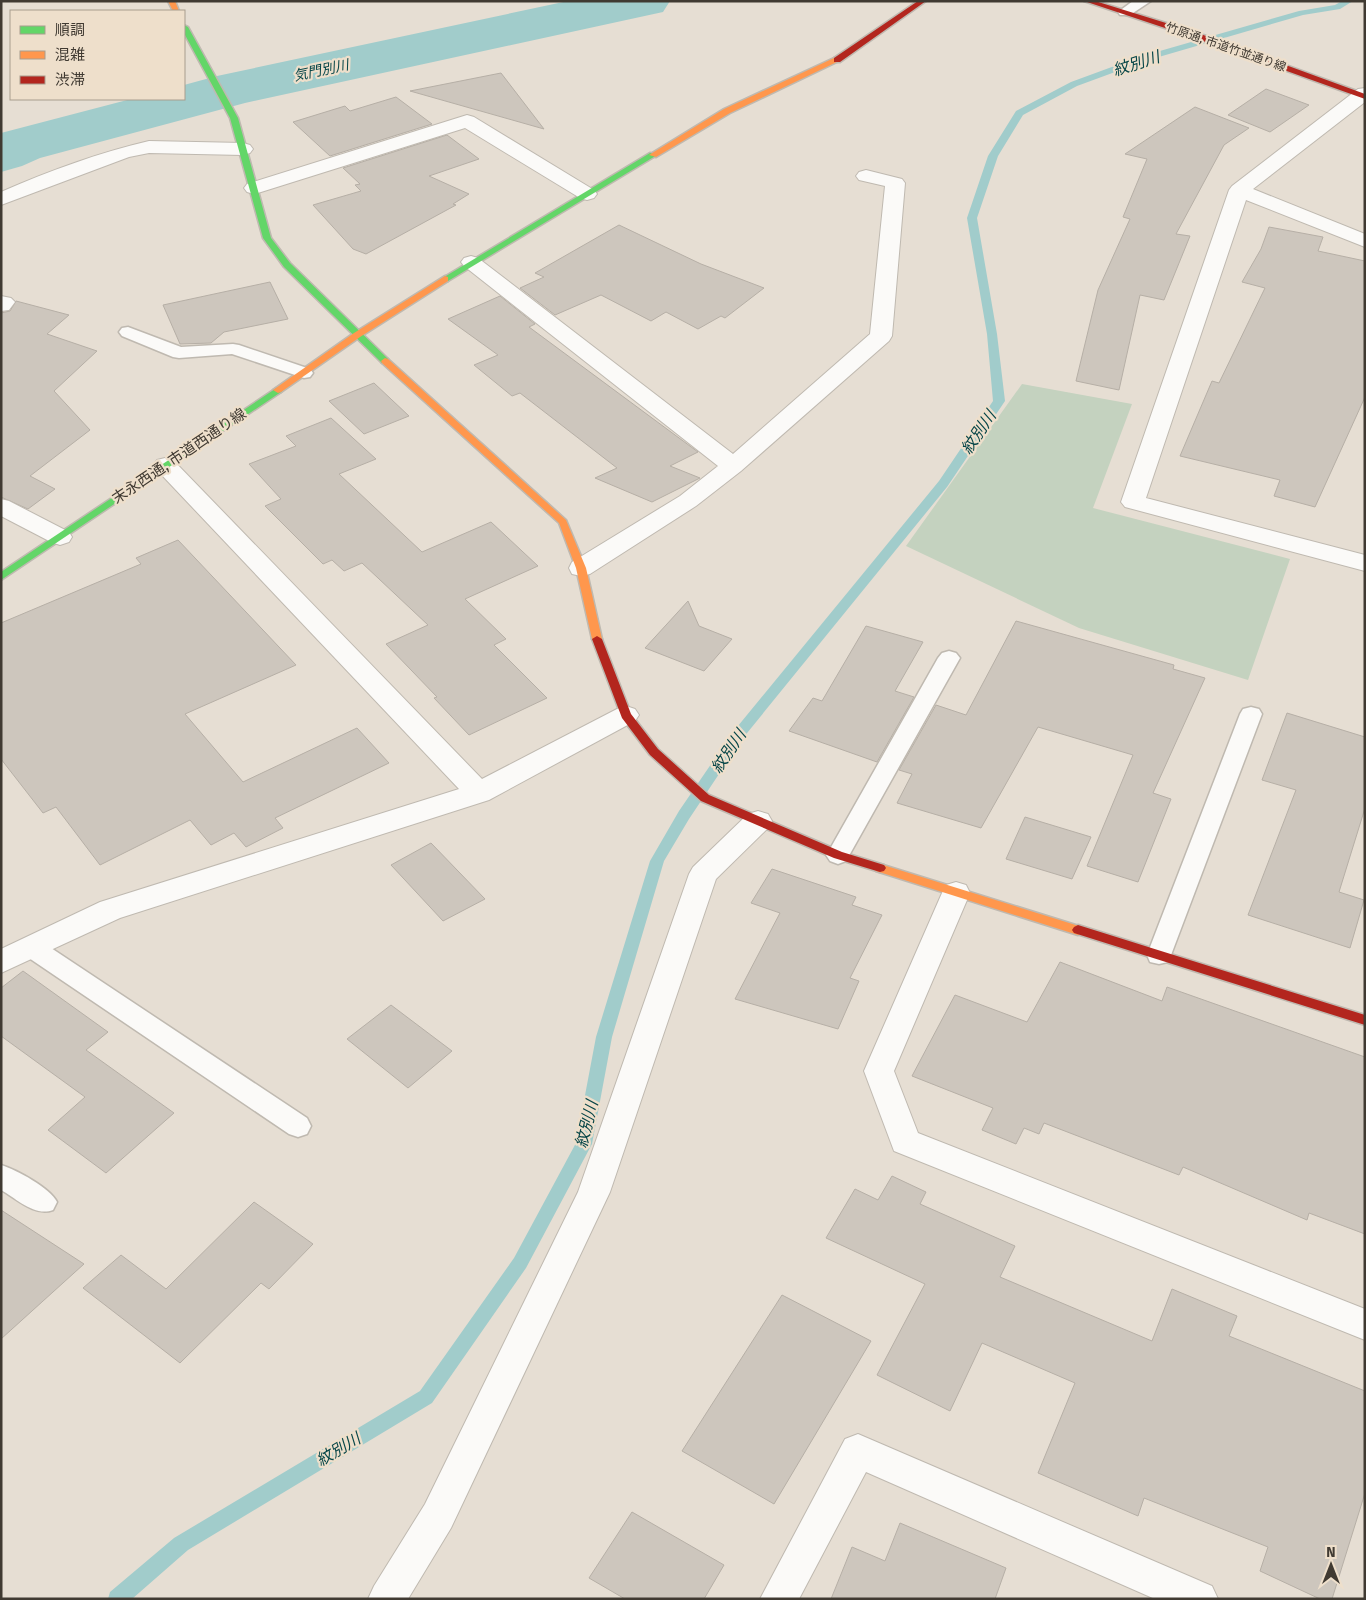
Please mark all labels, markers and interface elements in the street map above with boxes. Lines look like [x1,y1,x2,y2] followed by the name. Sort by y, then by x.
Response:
[10,10,185,100] legend
[1164,20,1288,74] street label: 竹原通, 市道竹並通り線
[55,21,85,39] text: 順調
[55,46,85,64] text: 混雑
[1110,46,1164,80] water label: 紋別川
[292,56,352,85] water label: 気門別川
[55,71,85,89] text: 渋滞
[109,404,249,508] street label: 末永西通, 市道西通り線
[957,405,1001,457] water label: 紋別川
[707,724,751,776] water label: 紋別川
[571,1097,602,1150] water label: 紋別川
[313,1428,365,1470] water label: 紋別川
[1306,1540,1356,1590] north arrow
[1326,1544,1336,1561] text: N

